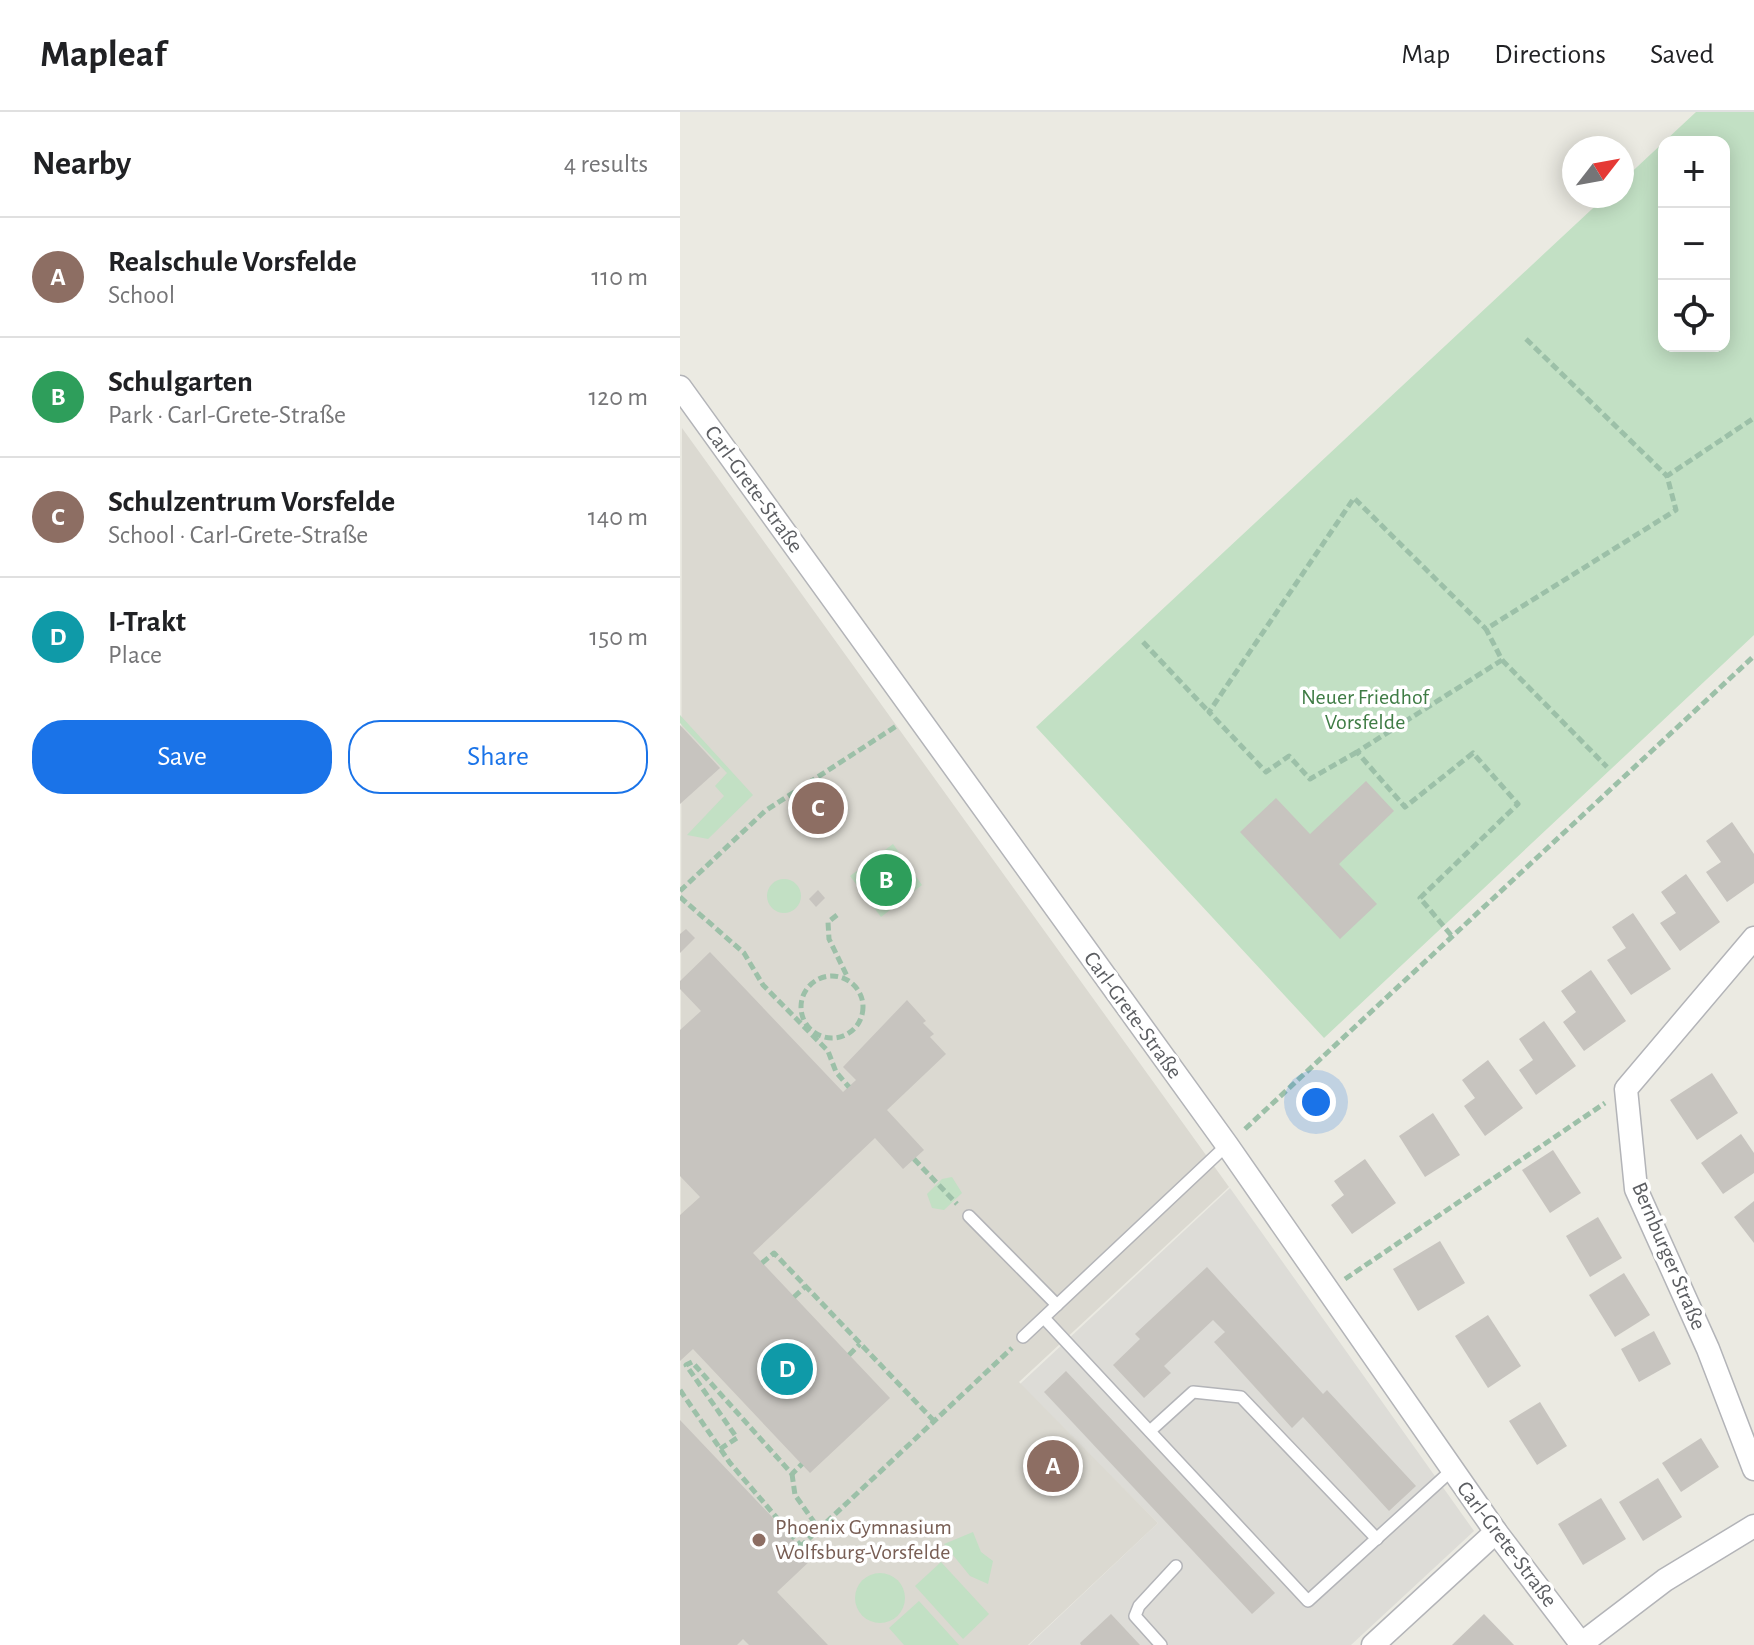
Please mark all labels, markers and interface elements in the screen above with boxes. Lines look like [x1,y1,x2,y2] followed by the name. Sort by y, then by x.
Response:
[40,36,166,74] text: Mapleaf
[1401,41,1450,69] text: Map
[1494,41,1606,69] text: Directions
[1650,41,1714,69] text: Saved
[1562,136,1634,208] north arrow
[1658,136,1730,352] map controls
[1658,136,1730,208] button: +
[32,147,131,181] text: Nearby
[564,151,648,177] text: 4 results
[1658,208,1730,280] button: −
[108,247,357,277] text: Realschule Vorsfelde
[50,264,66,290] text: A
[591,264,648,290] text: 110 m
[1658,280,1730,352] button: locate
[108,282,175,308] text: School
[108,367,253,397] text: Schulgarten
[50,384,66,410] text: B
[588,384,648,410] text: 120 m
[108,402,346,428] text: Park · Carl-Grete-Straße
[701,421,807,557] street label: Carl-Grete-Straße
[108,487,395,517] text: Schulzentrum Vorsfelde
[51,504,65,530] text: C
[588,504,648,530] text: 140 m
[108,522,368,548] text: School · Carl-Grete-Straße
[108,607,186,637] text: I-Trakt
[49,624,67,650] text: D
[589,624,648,650] text: 150 m
[108,642,162,668] text: Place
[1301,686,1430,733] park label: Neuer Friedhof Vorsfelde
[32,720,332,794] button: Save
[348,720,648,794] button: Share
[792,778,844,838] pin: C
[860,850,912,910] pin: B
[1080,947,1186,1083] street label: Carl-Grete-Straße
[1296,1082,1336,1122] your location
[1628,1179,1710,1333] street label: Bernburger Straße
[761,1339,813,1399] pin: D
[1027,1436,1079,1496] pin: A
[1453,1477,1561,1611] street label: Carl-Grete-Straße
[775,1516,952,1563] place label: Phoenix Gymnasium Wolfsburg-Vorsfelde
[750,1531,768,1549] marker: Phoenix Gymnasium Wolfsburg-Vorsfelde

